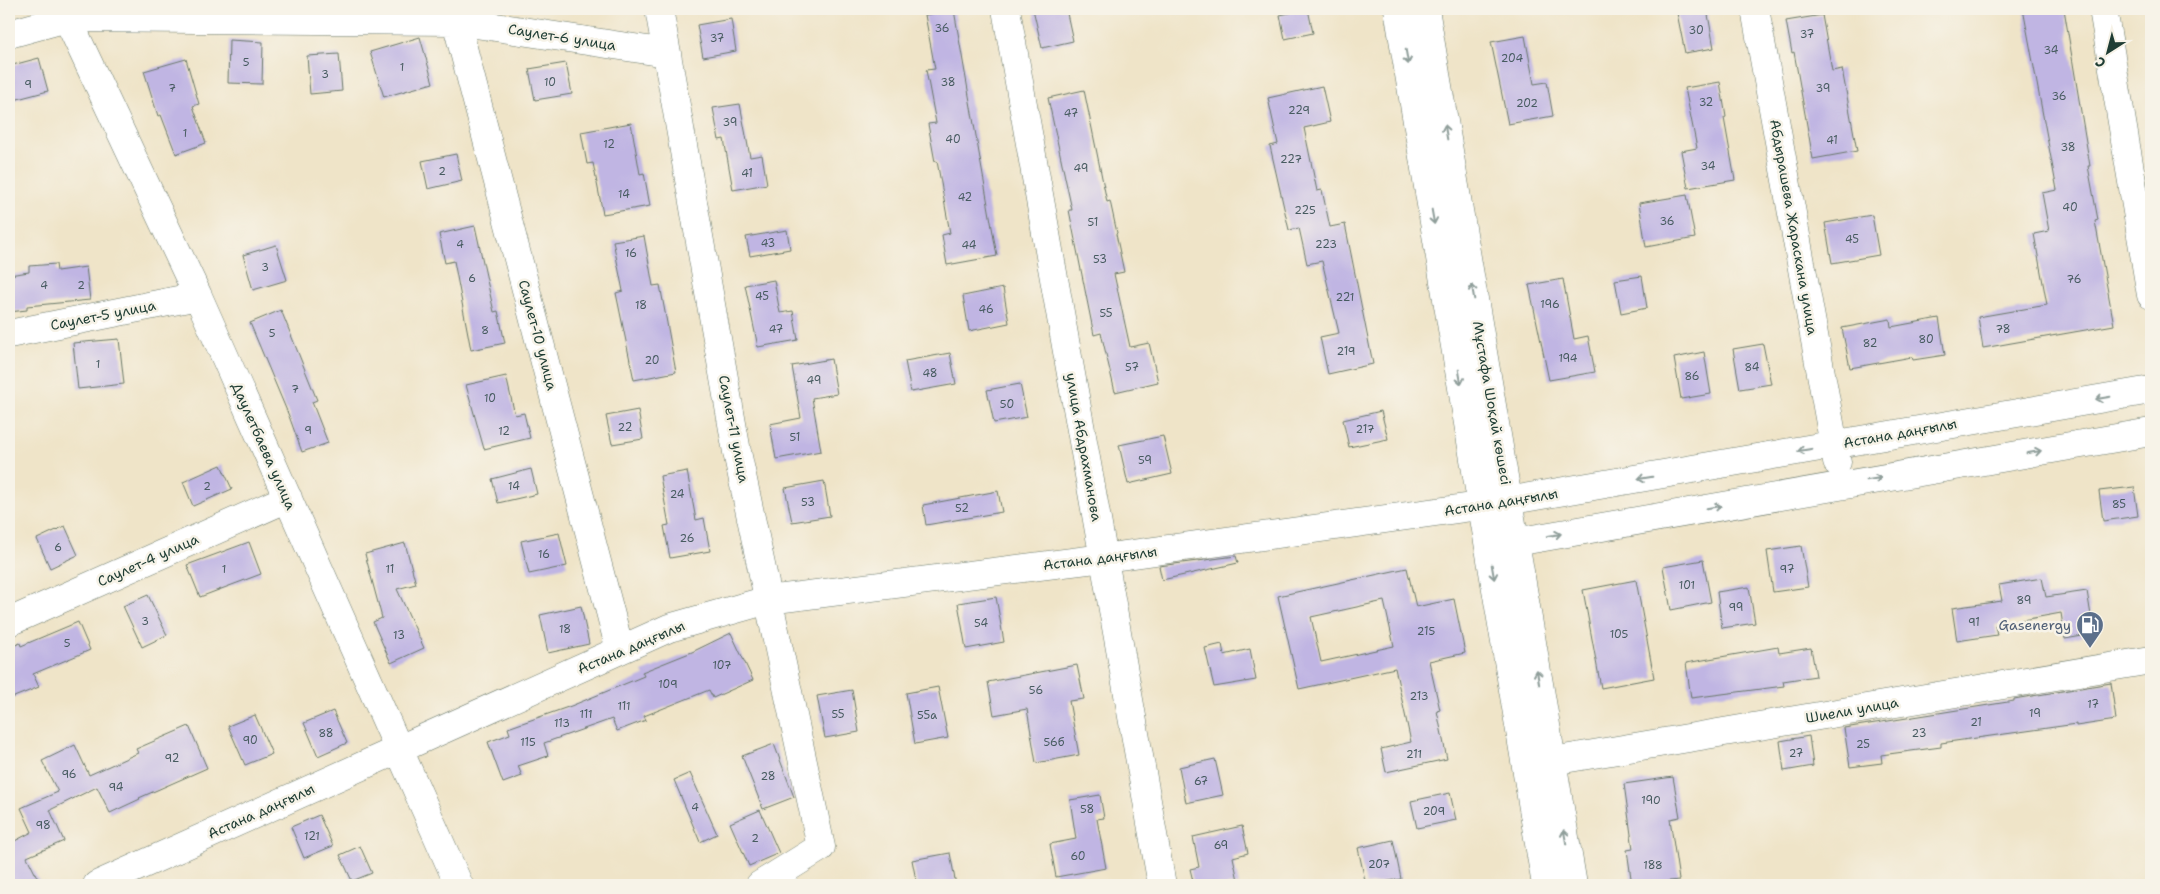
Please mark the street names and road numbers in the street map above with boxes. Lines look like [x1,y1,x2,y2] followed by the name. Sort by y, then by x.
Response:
[507,20,618,54] street label: Саулет-6 улица
[1766,118,1822,337] street label: Абдырашева Жараскана улица
[515,278,561,392] street label: Саулет-10 улица
[49,296,158,334] street label: Саулет-5 улица
[1469,320,1515,486] street label: Мұстафа Шоқай көшесі
[1062,371,1106,523] street label: улица Абдрахманова
[715,374,753,485] street label: Саулет-11 улица
[228,380,300,513] street label: Даулетбаева улица
[1842,414,1958,452] street label: Астана даңғылы
[1443,484,1559,520] street label: Астана даңғылы
[95,530,202,590] street label: Саулет-4 улица
[1042,542,1158,574] street label: Астана даңғылы
[575,616,687,678] street label: Астана даңғылы
[1804,693,1900,727] street label: Шиели улица
[205,779,317,843] street label: Астана даңғылы

